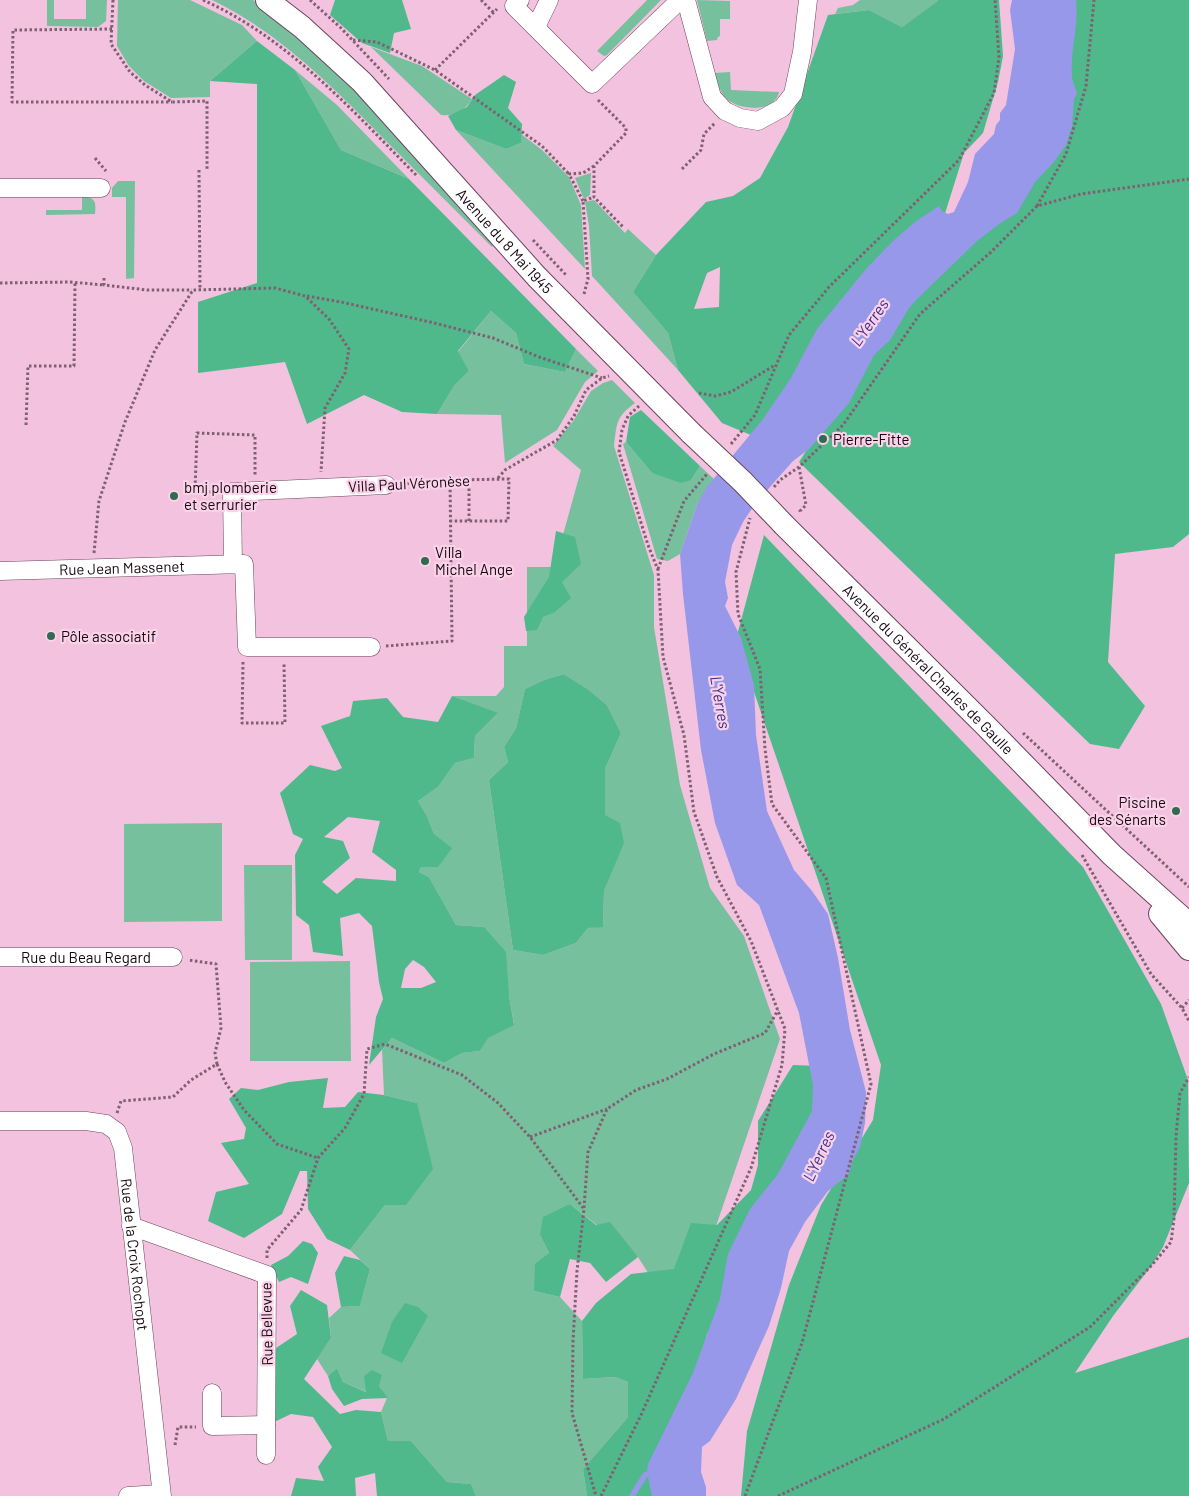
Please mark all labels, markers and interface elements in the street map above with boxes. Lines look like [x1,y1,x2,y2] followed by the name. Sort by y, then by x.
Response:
[453,185,557,297] street label: Avenue du 8 Mai 1945
[846,294,892,349] water label: L'Yerres
[833,430,910,448] place label: Pierre-Fitte
[817,433,829,445] marker: Pierre-Fitte
[348,471,470,495] street label: Villa Paul Véronèse
[184,478,277,513] place label: bmj plomberie et serrurier
[168,490,180,502] marker: bmj plomberie et serrurier
[435,543,513,578] place label: Villa Michel Ange
[419,555,431,567] marker: Villa Michel Ange
[59,557,185,578] street label: Rue Jean Massenet
[839,580,1017,758] street label: Avenue du Général Charles de Gaulle
[61,627,156,645] place label: Pôle associatif
[45,630,57,642] marker: Pôle associatif
[707,674,735,730] water label: L'Yerres
[1089,793,1166,828] place label: Piscine des Sénarts
[1170,805,1182,817] marker: Piscine des Sénarts
[21,948,151,966] street label: Rue du Beau Regard
[798,1127,838,1184] water label: L'Yerres
[117,1177,152,1332] street label: Rue de la Croix Rochopt
[256,1282,276,1366] street label: Rue Bellevue

